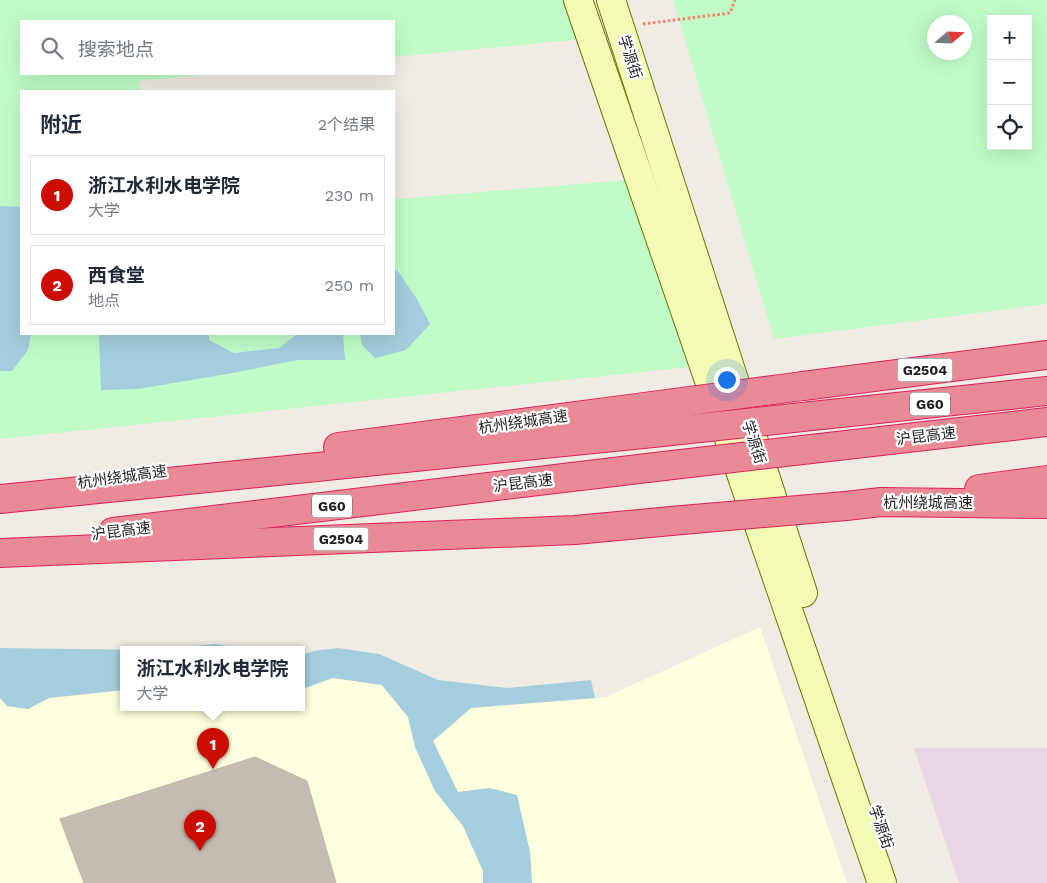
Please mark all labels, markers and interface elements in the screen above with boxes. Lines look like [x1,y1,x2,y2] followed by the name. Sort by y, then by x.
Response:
[927,15,972,60] north arrow
[987,15,1032,150] map controls
[987,15,1032,60] button: +
[20,20,395,75] search box
[614,33,646,81] street label: 学源街
[38,34,66,62] icon: search
[78,38,154,61] text: 搜索地点
[987,60,1032,105] button: −
[987,105,1032,150] button: locate
[40,112,82,137] text: 附近
[318,115,375,134] text: 2个结果
[88,174,240,197] text: 浙江水利水电学院
[54,186,60,205] text: 1
[325,186,374,205] text: 230 m
[88,201,120,220] text: 大学
[88,264,145,287] text: 西食堂
[52,276,62,295] text: 2
[325,276,374,295] text: 250 m
[88,291,120,310] text: 地点
[898,358,952,382] road number: G2504
[714,367,740,393] your location
[910,392,950,416] road number: G60
[477,407,569,437] street label: 杭州绕城高速
[738,418,770,466] street label: 学源街
[895,423,957,449] street label: 沪昆高速
[76,462,168,492] street label: 杭州绕城高速
[492,470,554,496] street label: 沪昆高速
[312,494,352,518] road number: G60
[883,494,973,512] street label: 杭州绕城高速
[90,518,152,544] street label: 沪昆高速
[314,528,368,550] road number: G2504
[120,646,305,711] popup
[136,657,289,680] text: 浙江水利水电学院
[136,684,169,703] text: 大学
[197,728,229,769] pin: 1
[865,803,897,851] street label: 学源街
[184,810,216,851] pin: 2

